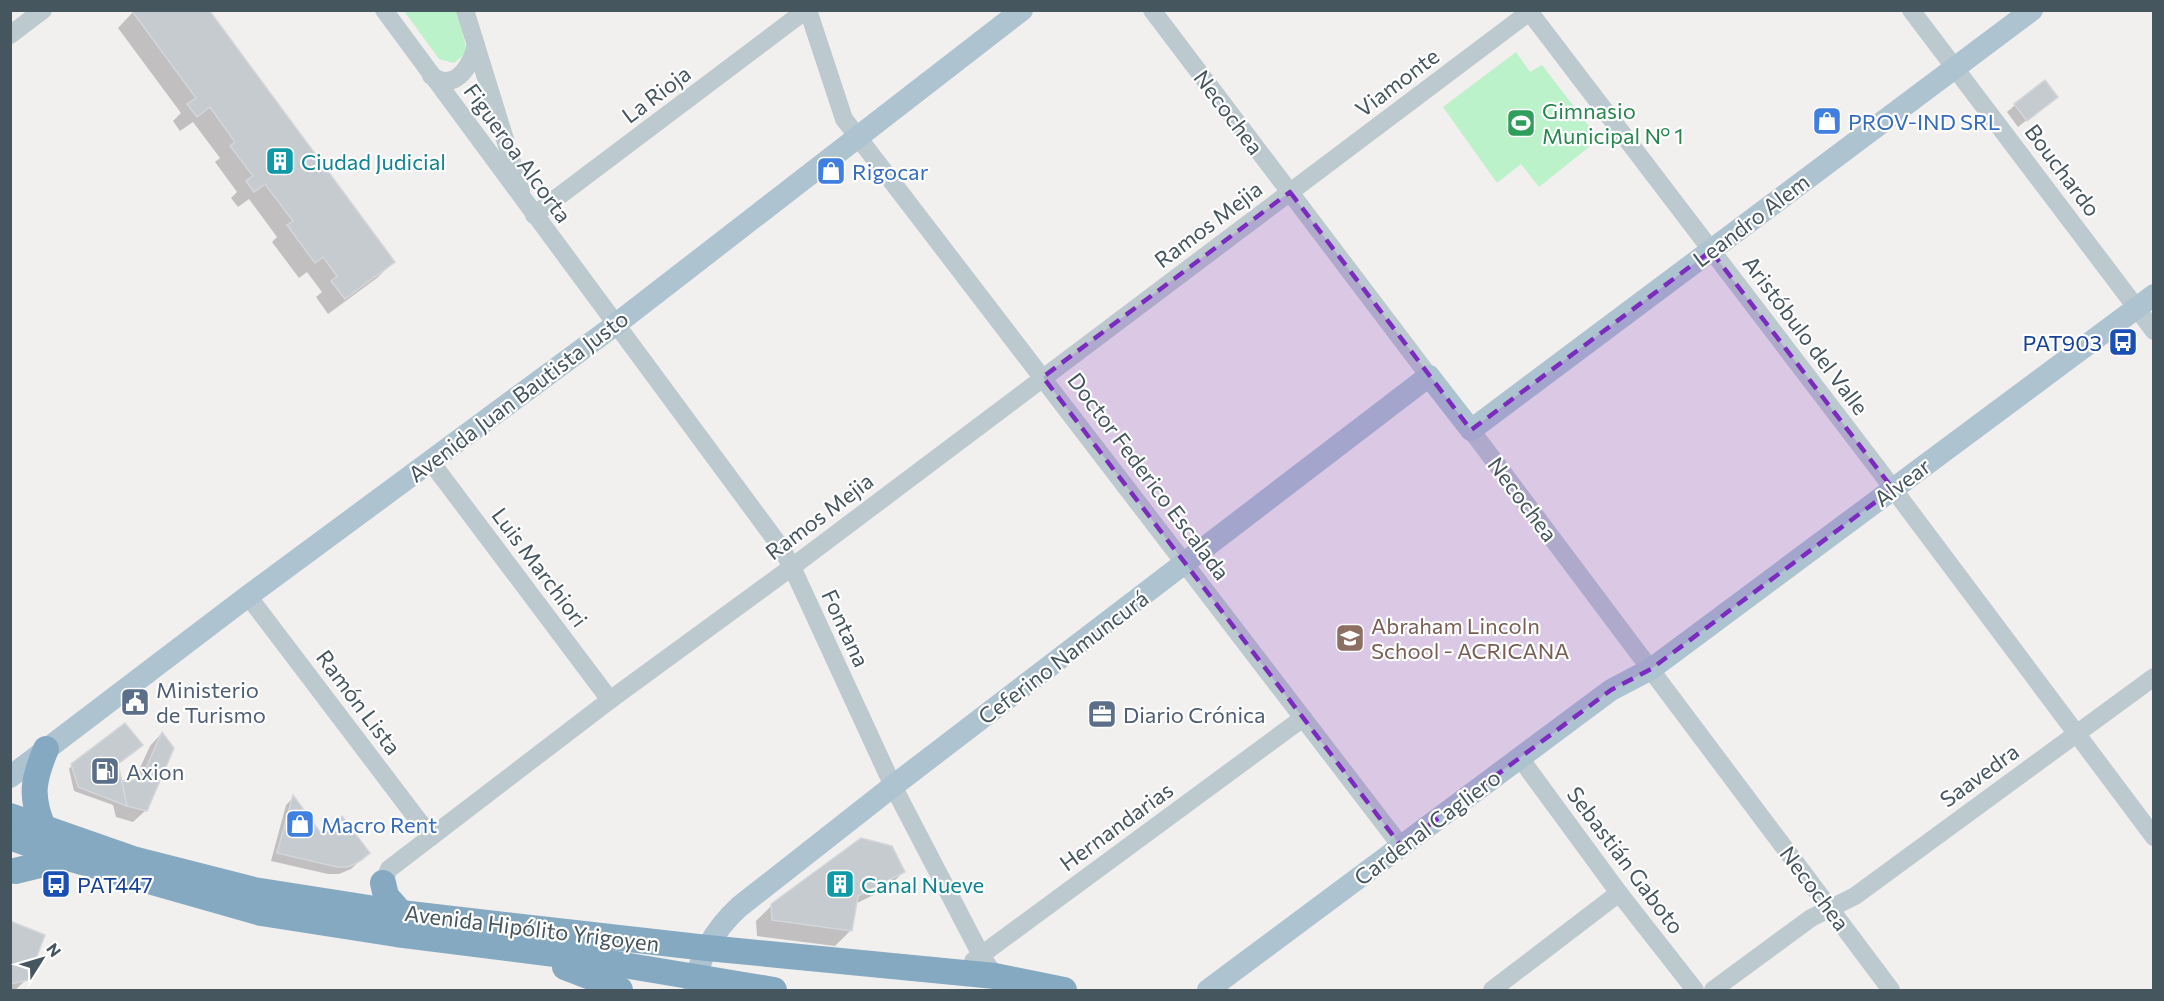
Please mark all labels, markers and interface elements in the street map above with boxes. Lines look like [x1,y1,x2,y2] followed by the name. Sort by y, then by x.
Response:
[1350,42,1444,122] street label: Viamonte
[616,59,696,129] street label: La Rioja
[1188,64,1270,160] street label: Necochea
[458,78,578,228] street label: Figueroa Alcorta
[1542,97,1684,149] place label: Gimnasio Municipal Nº 1
[1811,105,1843,137] shop icon: PROV-IND SRL
[1505,107,1537,139] sports icon: Gimnasio Municipal Nº 1
[1848,108,2000,135] place label: PROV-IND SRL
[2019,118,2107,222] street label: Bouchardo
[264,145,296,177] building icon: Ciudad Judicial
[301,148,446,175] place label: Ciudad Judicial
[815,155,847,187] shop icon: Rigocar
[852,158,929,185] place label: Rigocar
[1688,168,1814,272] street label: Leandro Alem
[1149,175,1267,273] street label: Ramos Mejia
[1737,250,1875,420] street label: Aristóbulo del Valle
[403,304,633,488] street label: Avenida Juan Bautista Justo
[2107,326,2139,358] bus stop icon: PAT903
[2022,329,2102,356] place label: PAT903
[1062,367,1236,585] street label: Doctor Federico Escalada
[1482,451,1564,547] street label: Necochea
[1868,452,1936,512] street label: Alvear
[760,467,878,565] street label: Ramos Mejia
[486,502,594,632] street label: Luis Marchiori
[973,584,1153,730] street label: Ceferino Namuncurá
[816,585,876,671] street label: Fontana
[1371,612,1569,664] place label: Abraham Lincoln School - ACRICANA
[1334,622,1366,654] school or university icon: Abraham Lincoln School - ACRICANA
[311,644,407,760] street label: Ramón Lista
[156,676,266,728] place label: Ministerio de Turismo
[119,686,151,718] public building icon: Ministerio de Turismo
[1086,698,1118,730] office icon: Diario Crónica
[1123,701,1265,728] place label: Diario Crónica
[1934,737,2024,813] street label: Saavedra
[89,755,121,787] fuel station icon: Axion
[126,758,184,785] place label: Axion
[1349,763,1505,891] street label: Cardenal Cagliero
[1054,776,1178,876] street label: Hernandarias
[1562,781,1690,939] street label: Sebastián Gaboto
[284,808,316,840] shop icon: Macro Rent
[321,811,437,838] place label: Macro Rent
[1774,840,1856,936] street label: Necochea
[40,868,72,900] bus stop icon: PAT447
[824,868,856,900] building icon: Canal Nueve
[77,871,153,898] place label: PAT447
[861,871,984,898] place label: Canal Nueve
[403,899,661,957] street label: Avenida Hipólito Yrigoyen
[12,929,72,989] north arrow
[43,939,66,960] text: N

